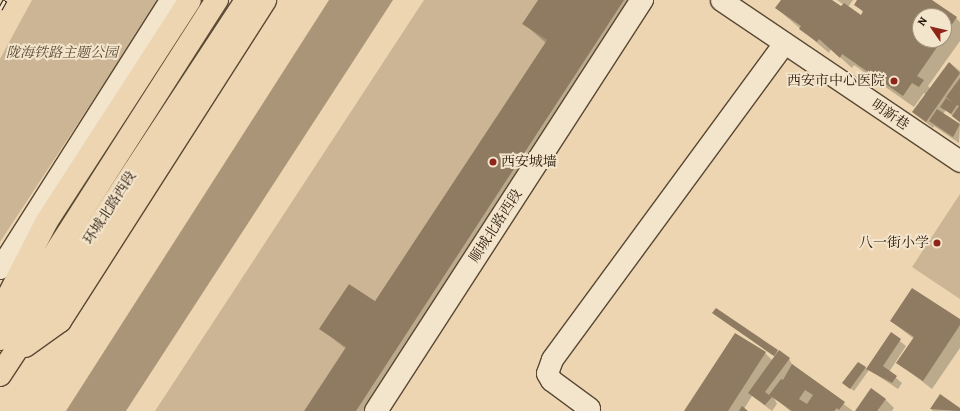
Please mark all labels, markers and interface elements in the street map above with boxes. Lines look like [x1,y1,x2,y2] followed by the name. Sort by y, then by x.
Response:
[912,8,952,48] north arrow
[914,14,931,29] text: N
[6,45,118,61] park label: 陇海铁路主题公园
[787,73,885,89] place label: 西安市中心医院
[888,75,900,87] marker: 西安市中心医院
[868,96,912,134] street label: 明新巷
[501,154,557,170] place label: 西安城墙
[488,157,498,167] marker: 西安城墙
[80,168,140,248] street label: 环城北路西段
[466,186,526,266] street label: 顺城北路西段
[859,235,929,251] place label: 八一街小学
[932,238,942,248] marker: 八一街小学

